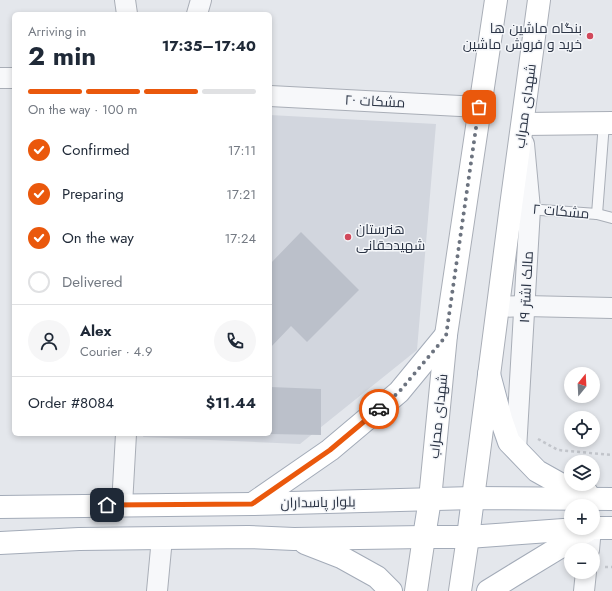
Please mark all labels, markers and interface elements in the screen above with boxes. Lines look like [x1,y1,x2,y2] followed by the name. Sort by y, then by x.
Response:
[463,18,582,54] place label: بنگاه ماشین ها خرید و فروش ماشین
[28,22,86,41] text: Arriving in
[585,31,595,41] marker: بنگاه ماشین ها خرید و فروش ماشین
[162,35,256,57] text: 17:35–17:40
[28,37,96,75] text: 2 min
[509,62,541,150] street label: شهدای محراب
[344,89,406,113] street label: مشکات ۲۰
[462,90,496,124] pin
[468,96,490,118] icon: bag
[28,100,137,119] text: On the way · 100 m
[28,139,50,161] icon: check
[62,139,130,161] text: Confirmed
[228,141,256,160] text: 17:11
[28,183,50,205] icon: check
[62,183,124,205] text: Preparing
[226,185,256,204] text: 17:21
[532,199,590,223] street label: مشکات ۲
[356,219,425,255] place label: هنرستان شهیدحقانی
[28,227,50,249] icon: check
[62,227,134,249] text: On the way
[224,229,256,248] text: 17:24
[343,232,353,242] marker: هنرستان شهیدحقانی
[514,250,538,324] street label: مالک اشتر ۱۹
[62,271,123,293] text: Delivered
[28,320,70,362] button: person
[80,320,111,342] text: Alex
[214,320,256,362] button: phone
[80,342,153,361] text: Courier · 4.9
[564,367,600,403] north arrow
[564,367,600,579] map controls
[424,373,452,459] street label: شهدای محراب
[359,389,399,429] courier
[28,392,114,414] text: Order #8084
[206,392,256,414] text: $11.44
[368,398,390,420] icon: car
[564,411,600,447] button: locate
[564,455,600,491] button: layers
[90,488,124,522] pin
[280,491,356,513] street label: بلوار پاسداران
[96,494,118,516] icon: home
[564,499,600,535] button: +
[564,543,600,579] button: −

